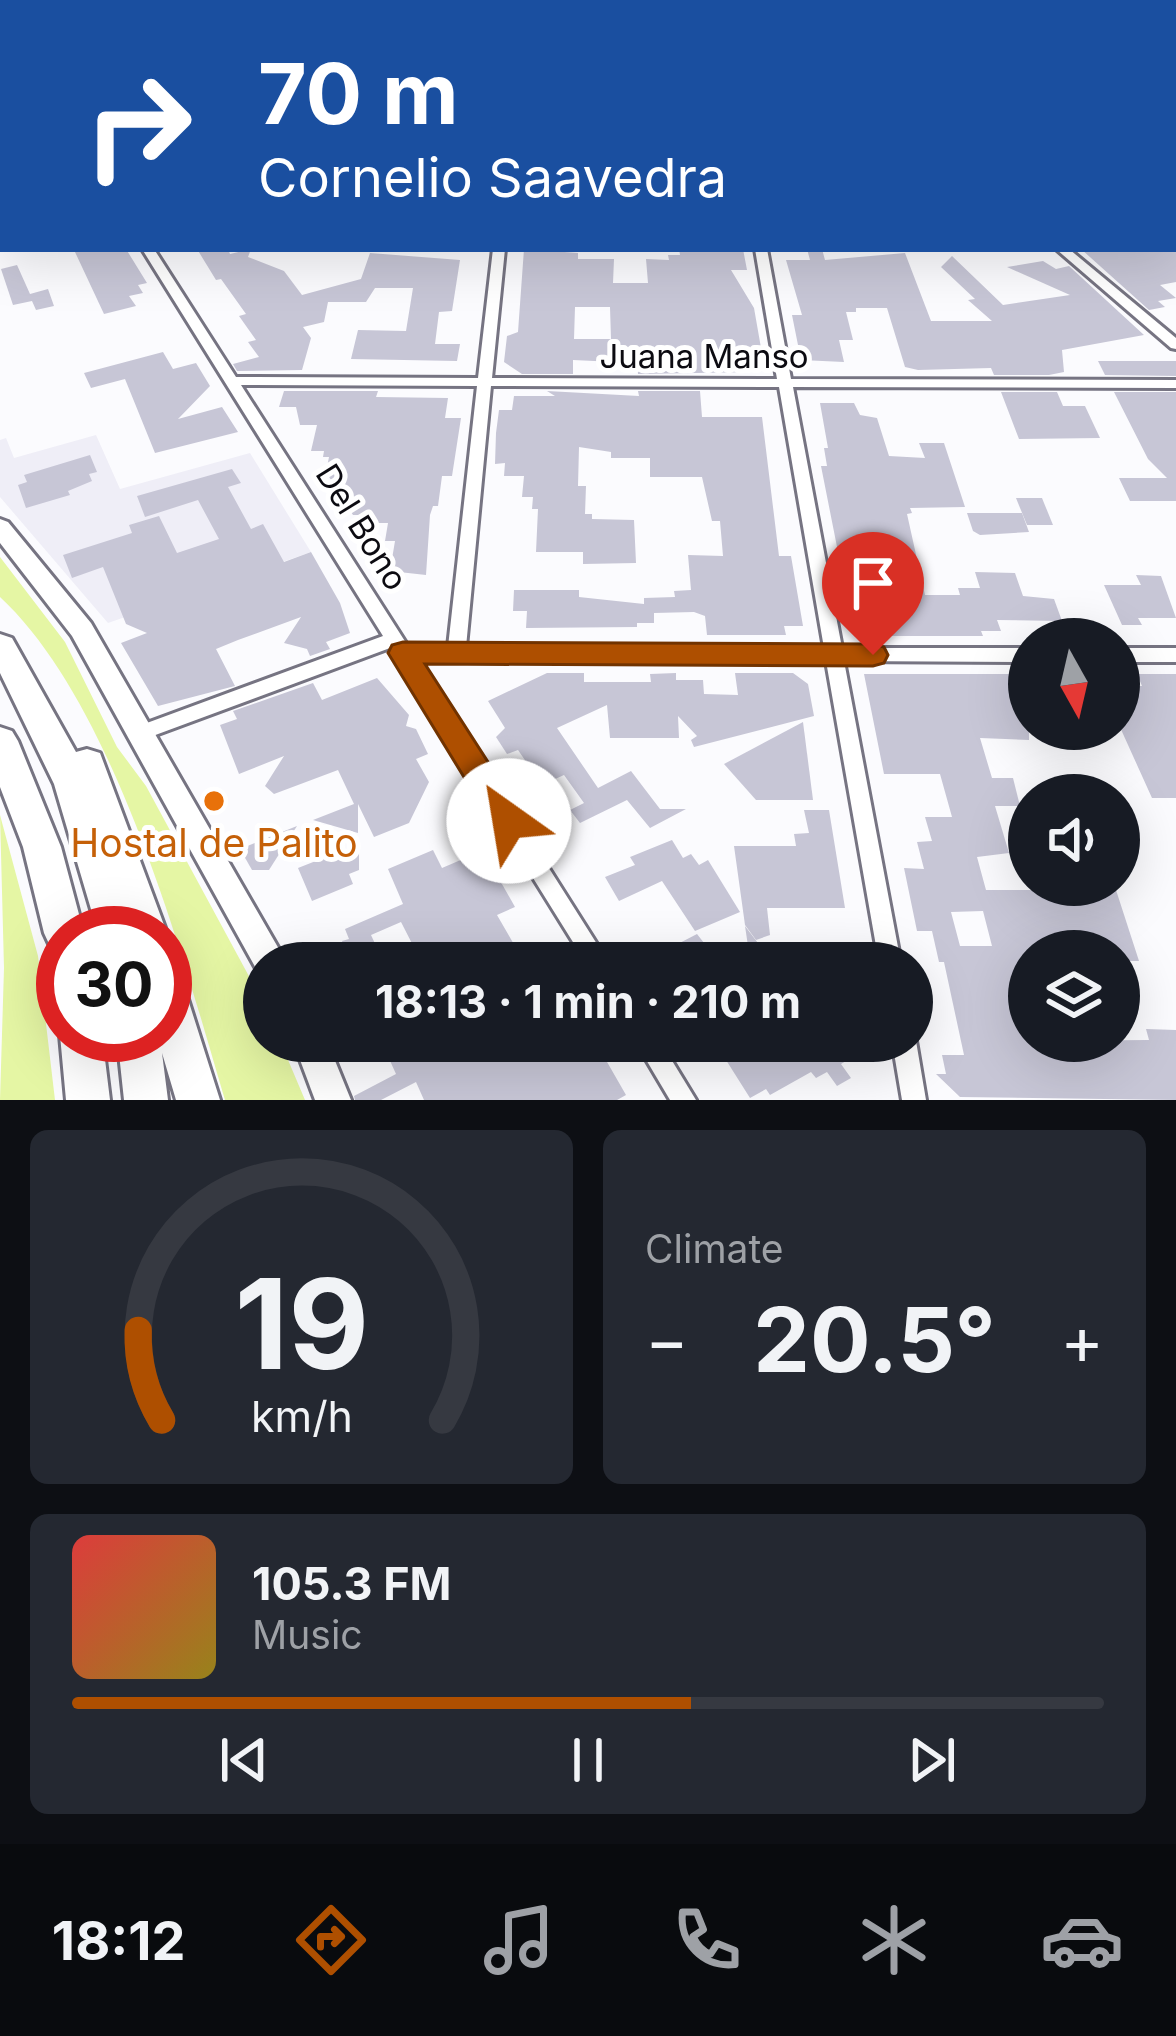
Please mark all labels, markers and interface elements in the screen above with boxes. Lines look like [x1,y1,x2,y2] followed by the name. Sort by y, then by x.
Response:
[258,43,459,144] text: 70 m
[60,48,216,204] icon: right
[258,145,727,210] text: Cornelio Saavedra
[599,336,809,376] street label: Juana Manso
[308,457,416,597] street label: Del Bono
[822,532,924,655] pin
[840,550,906,616] icon: arrive
[1008,618,1140,750] north arrow
[1008,618,1140,1062] map controls
[446,758,572,884] position arrow
[1008,774,1140,906] button: sound
[201,788,227,814] marker: Hostal de Palito
[70,819,358,866] place label: Hostal de Palito
[36,906,192,1062] speed limit sign: 30
[1008,930,1140,1062] button: layers
[375,974,801,1029] text: 18:13 · 1 min · 210 m
[645,1225,784,1272] text: Climate
[234,1248,369,1399] text: 19
[753,1285,996,1394] text: 20.5°
[645,1300,689,1380] text: −
[1060,1300,1104,1380] text: +
[251,1390,352,1442] text: km/h
[252,1556,452,1611] text: 105.3 FM
[252,1611,363,1658] text: Music
[211,1727,277,1793] icon: previous
[555,1727,621,1793] icon: pause
[899,1727,965,1793] icon: next
[289,1898,373,1982] icon: directions
[477,1898,561,1982] icon: music
[665,1898,749,1982] icon: phone
[852,1898,936,1982] icon: climate
[1040,1898,1124,1982] icon: car
[52,1908,186,1973] text: 18:12

